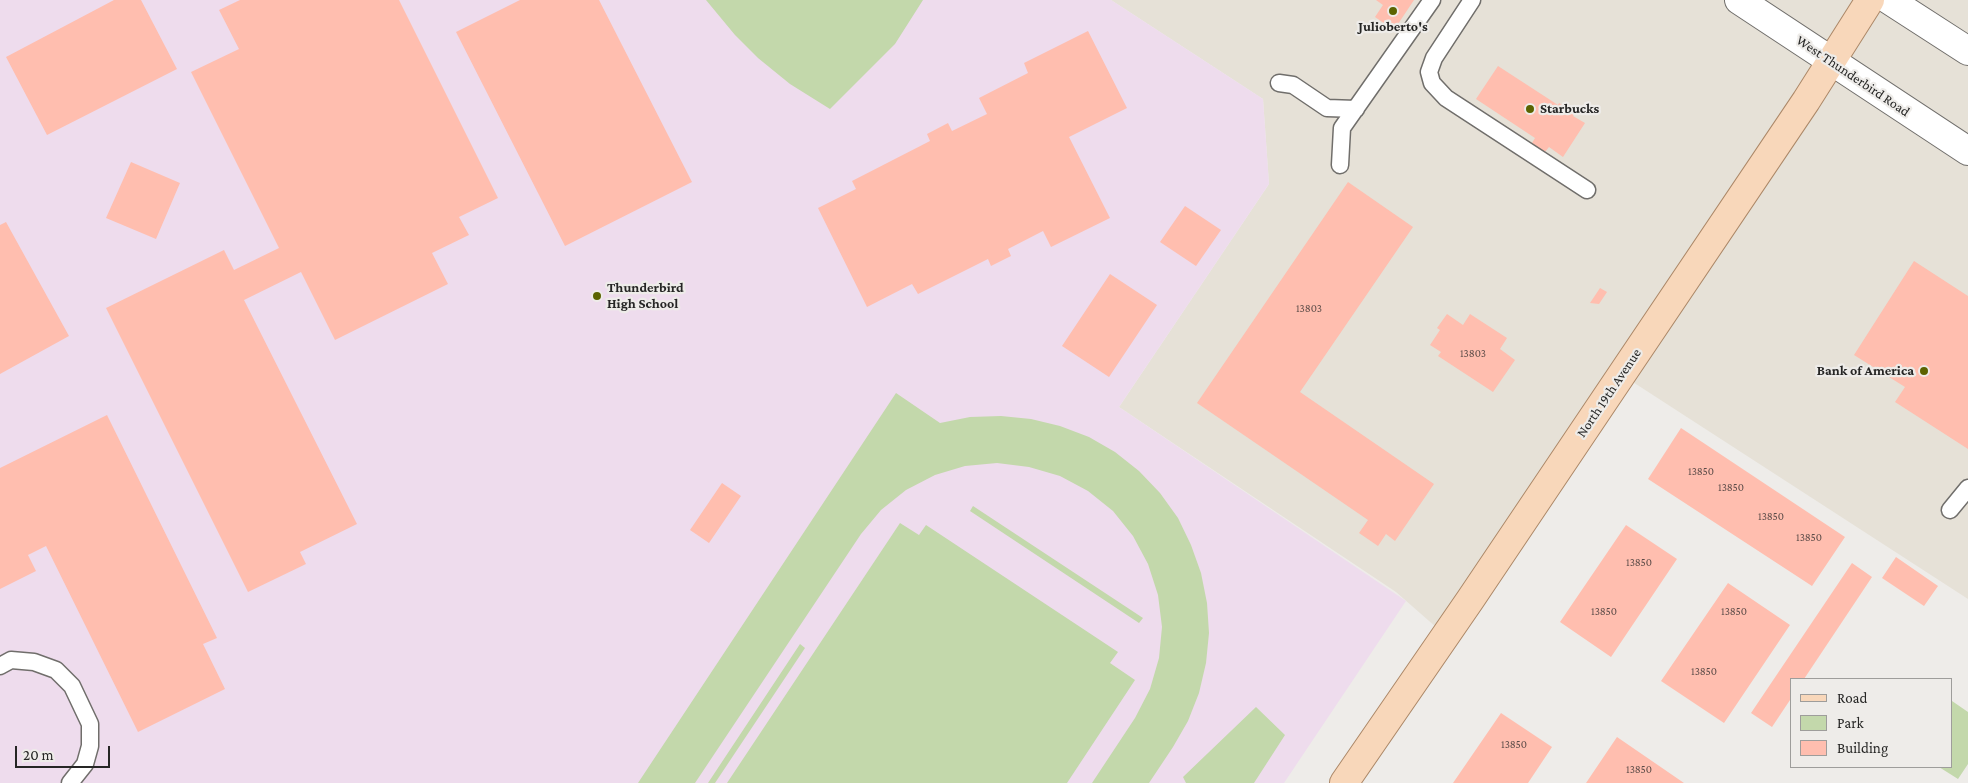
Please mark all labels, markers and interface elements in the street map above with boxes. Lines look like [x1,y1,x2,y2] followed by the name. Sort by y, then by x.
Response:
[1387,5,1399,17] marker: Julioberto's
[1358,19,1428,35] place label: Julioberto's
[1793,32,1913,120] street label: West Thunderbird Road
[1540,101,1599,117] place label: Starbucks
[1524,103,1536,115] marker: Starbucks
[607,280,684,312] place label: Thunderbird High School
[591,290,603,302] marker: Thunderbird High School
[1296,302,1322,316] house number: 13803
[1573,345,1645,441] street label: North 19th Avenue
[1460,347,1486,361] house number: 13803
[1817,363,1914,379] place label: Bank of America
[1918,365,1930,377] marker: Bank of America
[1688,465,1714,479] house number: 13850
[1718,481,1744,495] house number: 13850
[1758,510,1784,524] house number: 13850
[1796,531,1822,545] house number: 13850
[1626,556,1652,570] house number: 13850
[1591,605,1617,619] house number: 13850
[1721,605,1747,619] house number: 13850
[1691,665,1717,679] house number: 13850
[1790,678,1953,768] legend
[1837,690,1867,706] text: Road
[1837,715,1864,731] text: Park
[18,736,112,768] scale bar
[1501,738,1527,752] house number: 13850
[1837,740,1888,756] text: Building
[23,747,54,763] text: 20 m
[1626,763,1652,777] house number: 13850

